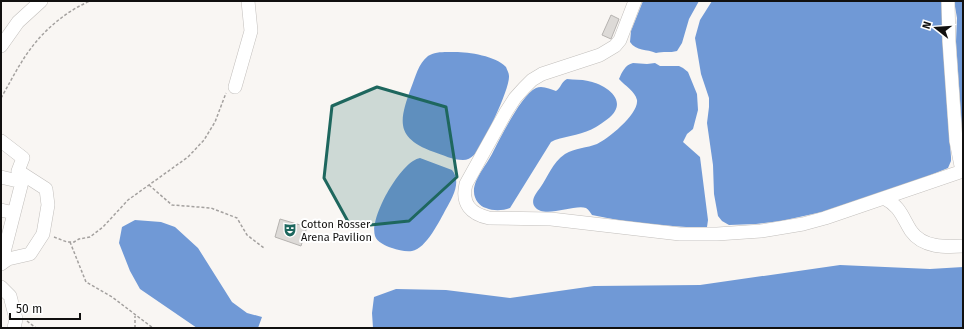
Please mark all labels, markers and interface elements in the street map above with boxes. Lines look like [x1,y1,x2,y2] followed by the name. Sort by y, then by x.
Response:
[916,8,956,48] north arrow
[920,20,934,31] text: N
[301,218,372,244] place label: Cotton Rosser Arena Pavilion
[282,222,298,238] theatre icon: Cotton Rosser Arena Pavilion
[10,295,80,321] scale bar
[16,302,42,316] text: 50 m

